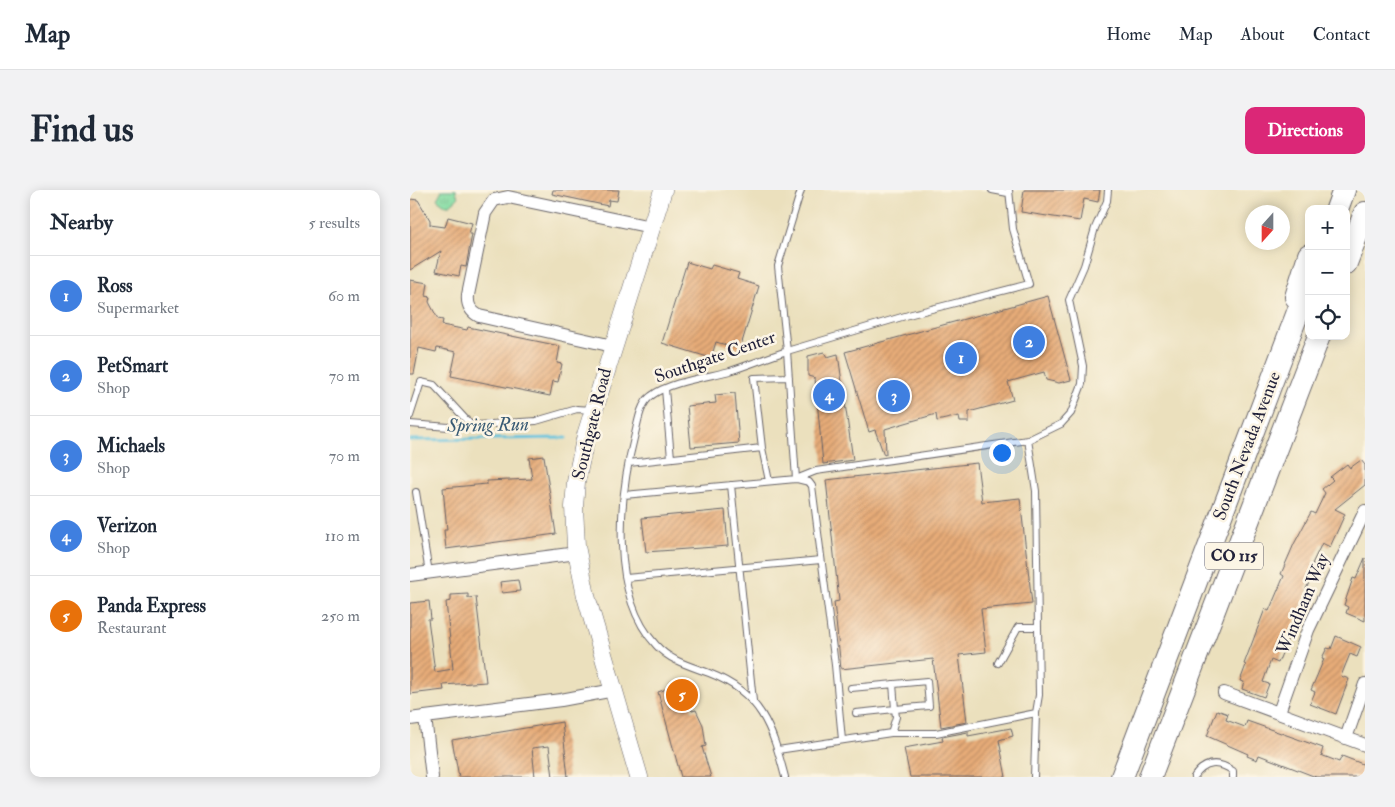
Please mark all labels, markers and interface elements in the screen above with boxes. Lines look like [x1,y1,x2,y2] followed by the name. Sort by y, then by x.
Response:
[25,19,70,50] text: Map
[1106,23,1151,46] text: Home
[1179,23,1213,46] text: Map
[1241,23,1285,46] text: About
[1313,23,1370,46] text: Contact
[1245,107,1365,154] button: Directions
[30,108,134,152] text: Find us
[1245,205,1290,250] north arrow
[1305,205,1350,340] map controls
[1305,205,1350,250] button: +
[50,209,113,236] text: Nearby
[309,213,360,233] text: 5 results
[1305,250,1350,295] button: −
[97,274,133,298] text: Ross
[63,286,69,306] text: 1
[328,286,360,306] text: 60 m
[1305,295,1350,340] button: locate
[97,298,179,318] text: Supermarket
[1013,323,1045,361] pin: 2
[651,325,779,388] street label: Southgate Center
[945,339,977,377] pin: 1
[97,354,168,378] text: PetSmart
[62,366,70,386] text: 2
[329,366,360,386] text: 70 m
[567,366,617,482] street label: Southgate Road
[1208,368,1286,524] street label: South Nevada Avenue
[813,376,845,414] pin: 4
[878,377,910,415] pin: 3
[97,378,130,398] text: Shop
[446,412,529,438] water label: Spring Run
[97,434,165,458] text: Michaels
[989,440,1015,466] your location
[63,446,69,466] text: 3
[329,446,360,466] text: 70 m
[97,458,130,478] text: Shop
[97,514,157,538] text: Verizon
[62,526,70,546] text: 4
[325,526,360,546] text: 110 m
[97,538,130,558] text: Shop
[1205,542,1263,570] road number: CO 115
[1271,549,1335,659] street label: Windham Way
[97,594,206,618] text: Panda Express
[62,606,70,626] text: 5
[321,606,360,626] text: 250 m
[97,618,166,638] text: Restaurant
[666,676,698,714] pin: 5

